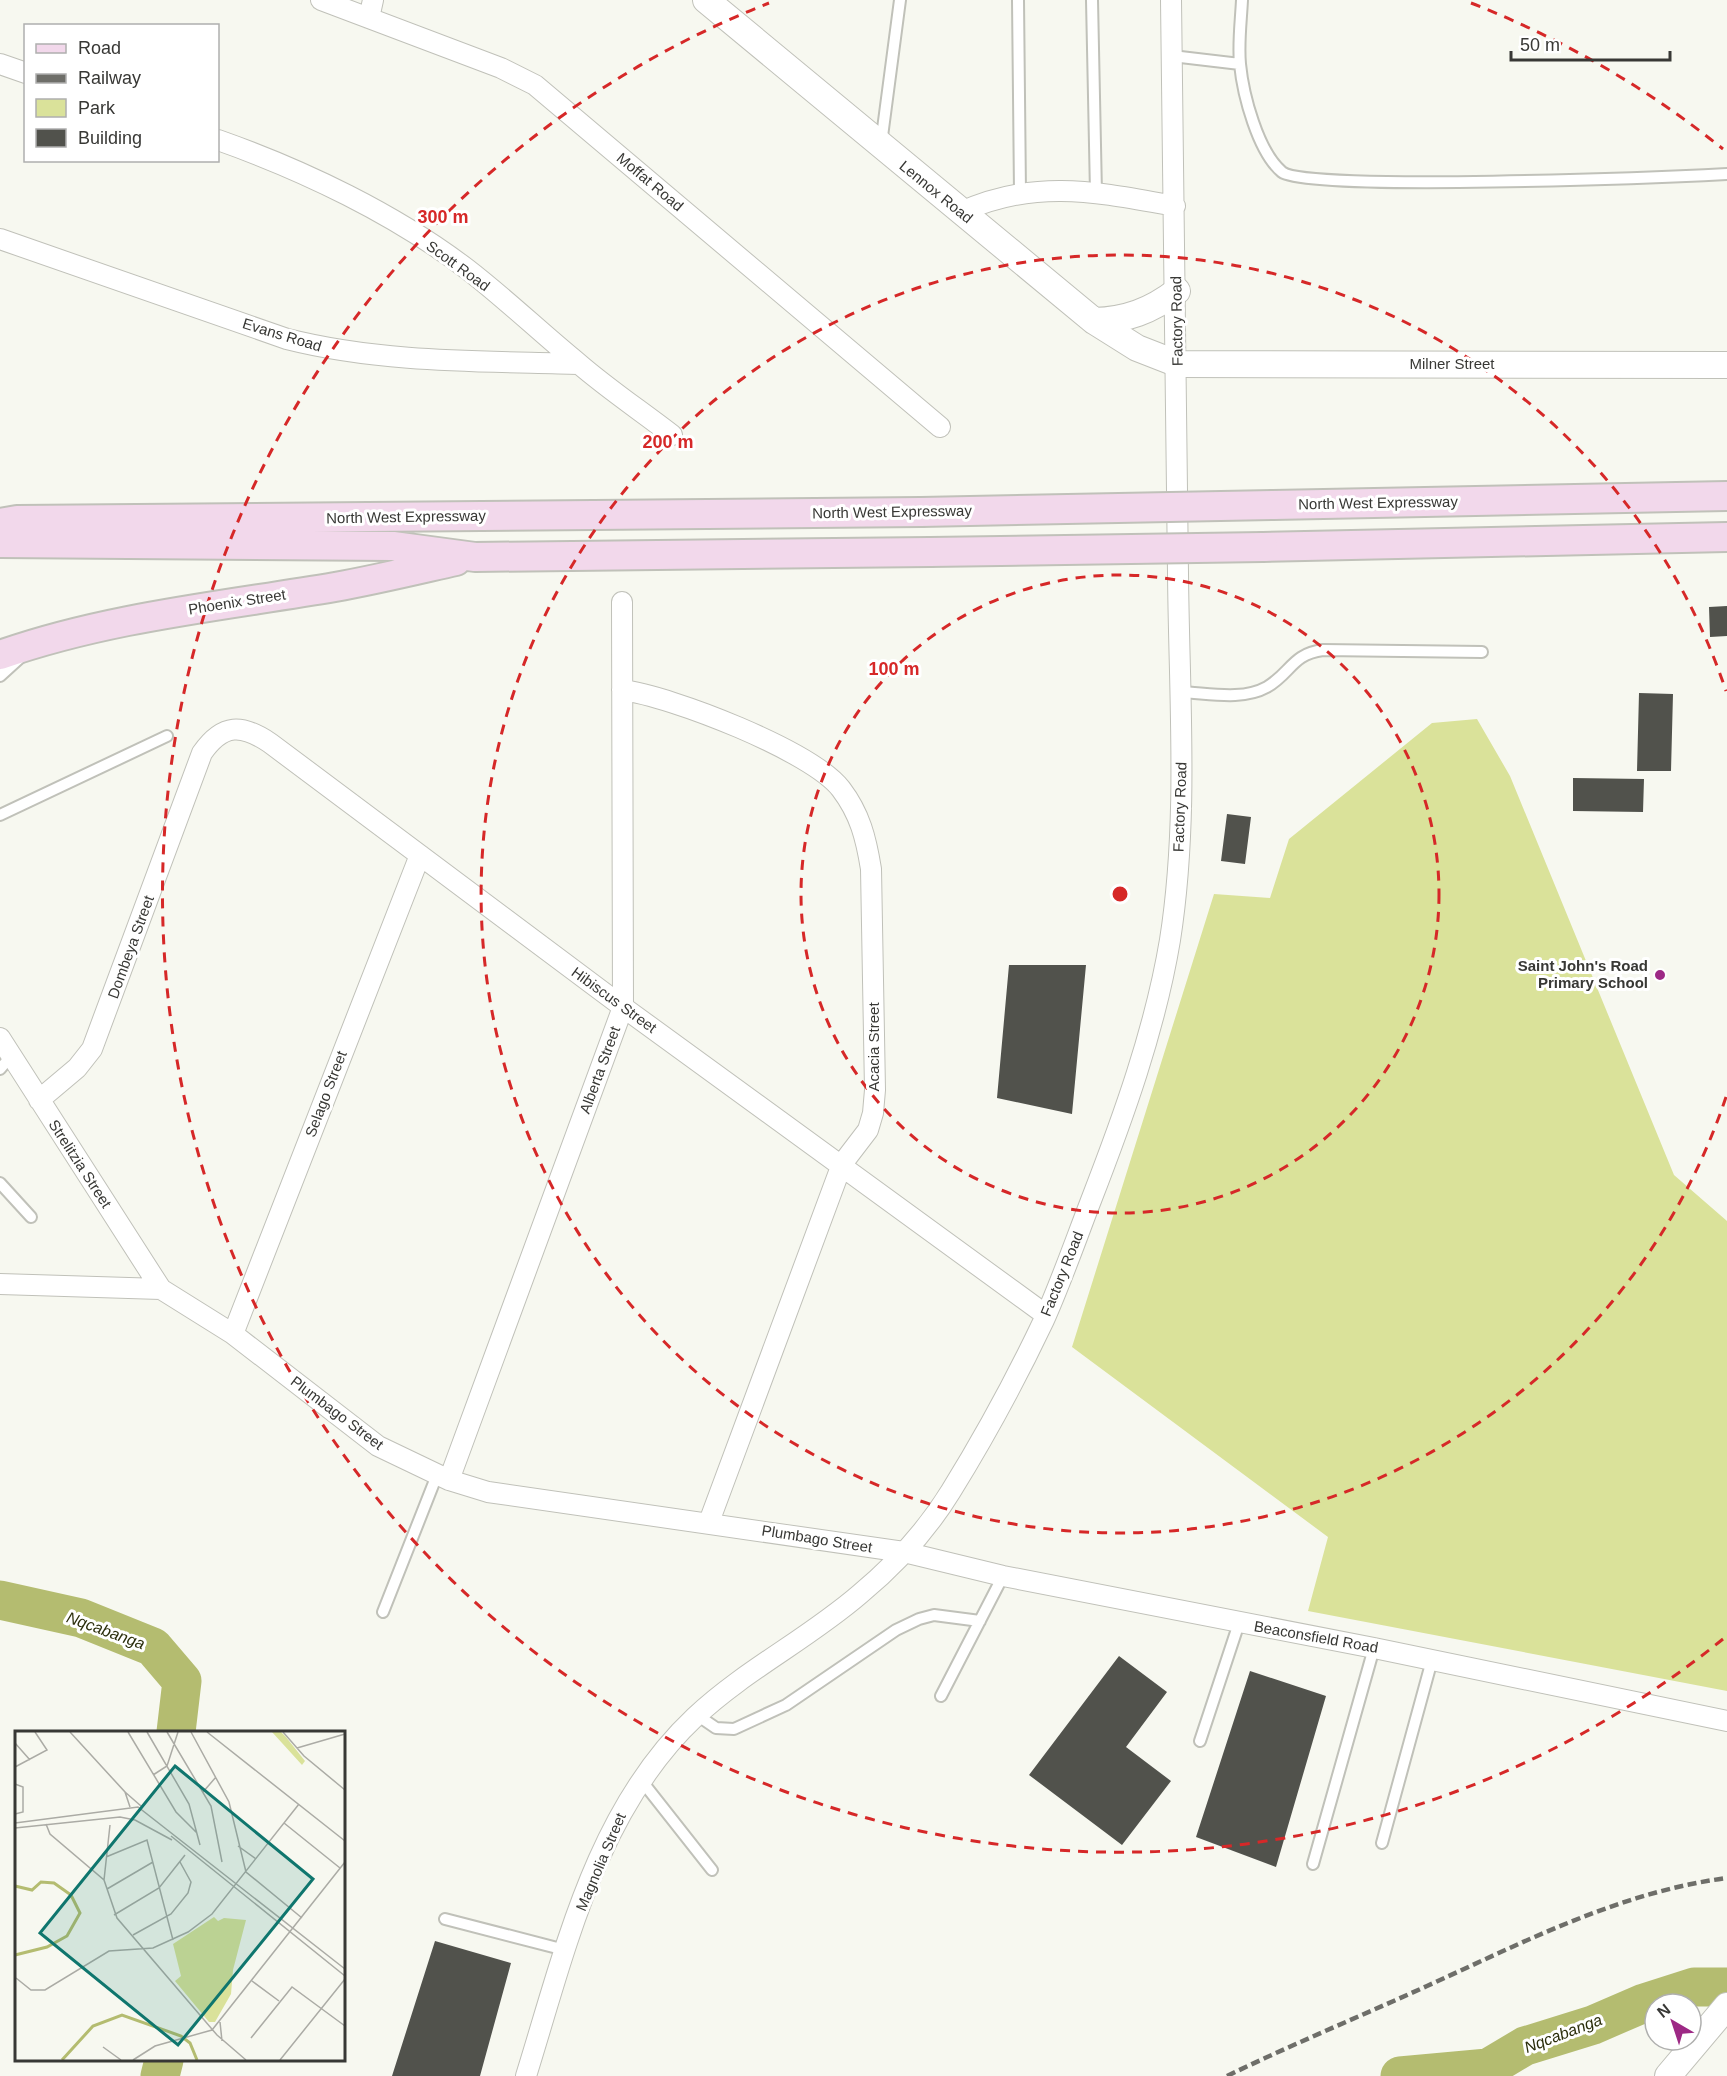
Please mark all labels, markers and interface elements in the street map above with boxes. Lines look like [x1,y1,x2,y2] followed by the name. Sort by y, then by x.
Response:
[24,24,219,162] legend
[1511,24,1670,62] scale bar
[1520,35,1560,55] text: 50 m
[78,38,121,58] text: Road
[78,68,141,88] text: Railway
[78,98,116,118] text: Park
[78,128,142,148] text: Building
[614,149,687,214] street label: Moffat Road
[896,157,976,226] street label: Lennox Road
[417,207,469,227] text: 300 m
[423,237,493,294] street label: Scott Road
[1167,276,1186,366] street label: Factory Road
[241,314,324,355] street label: Evans Road
[1409,355,1495,372] street label: Milner Street
[642,432,694,452] text: 200 m
[1298,493,1459,512] street label: North West Expressway
[812,502,973,521] street label: North West Expressway
[326,507,487,526] street label: North West Expressway
[187,585,288,618] street label: Phoenix Street
[868,659,920,679] text: 100 m
[1169,762,1190,852] street label: Factory Road
[1110,884,1130,904] centre of rings
[104,892,157,1001] street label: Dombeya Street
[1518,957,1648,991] place label: Saint John's Road Primary School
[568,963,661,1037] street label: Hibiscus Street
[1653,968,1667,982] marker: Saint John's Road Primary School
[865,1002,882,1092] street label: Acacia Street
[576,1023,623,1116] street label: Alberta Street
[301,1048,350,1139] street label: Selago Street
[46,1116,116,1212] street label: Strelitzia Street
[1037,1229,1086,1319] street label: Factory Road
[288,1372,388,1454] street label: Plumbago Street
[761,1521,874,1556] street label: Plumbago Street
[64,1608,147,1652] water label: Nqcabanga
[1253,1617,1380,1656] street label: Beaconsfield Road
[15,1731,345,2061] inset map
[572,1809,629,1913] street label: Magnolia Street
[1643,1992,1703,2052] north arrow
[1654,2000,1674,2021] text: N
[1522,2011,1605,2056] water label: Nqcabanga

